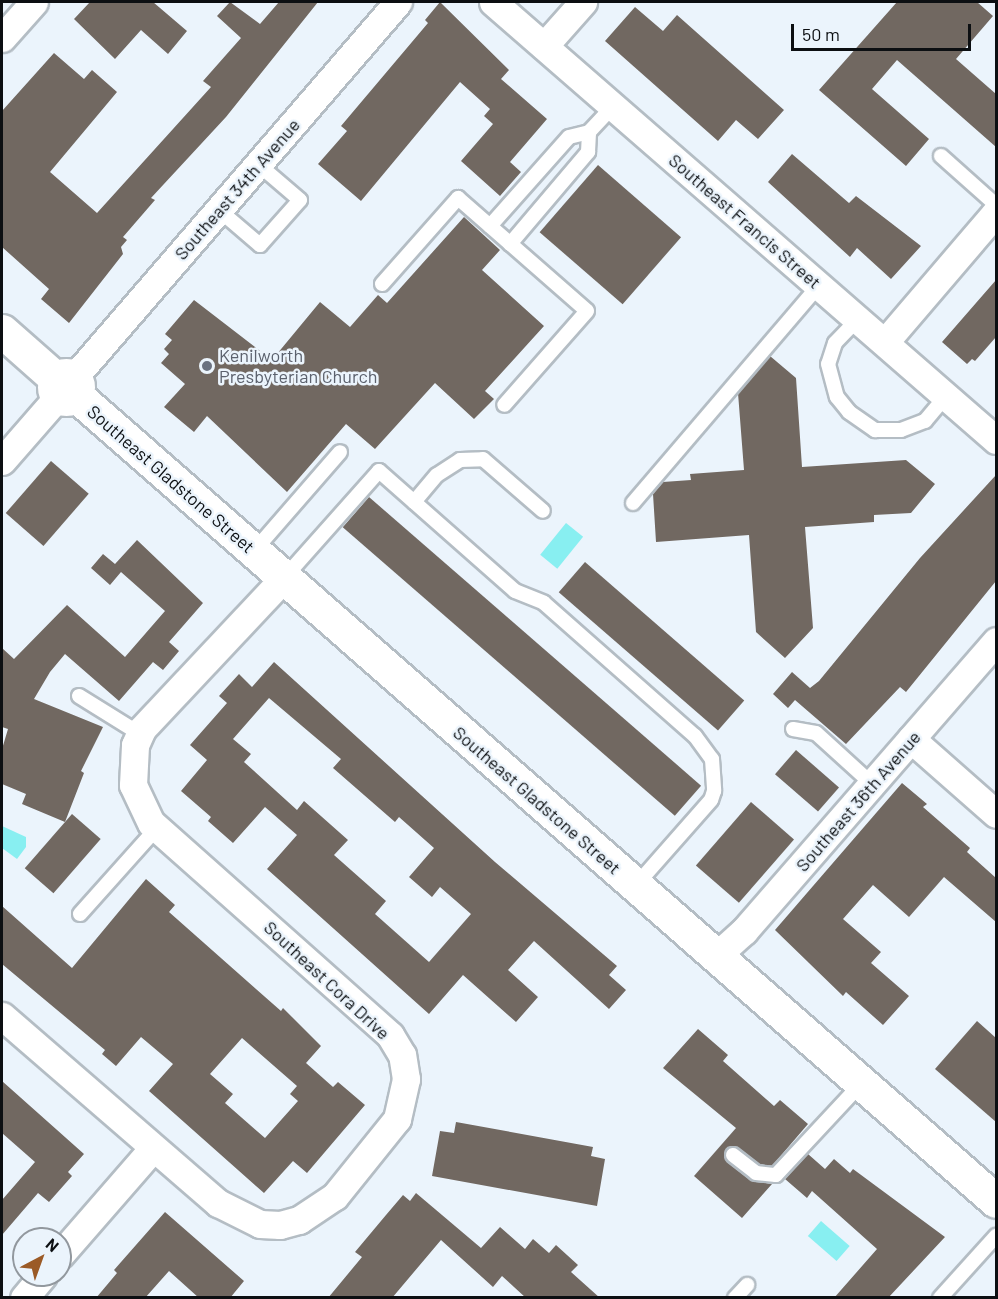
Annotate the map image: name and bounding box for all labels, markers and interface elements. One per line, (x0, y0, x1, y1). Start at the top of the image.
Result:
scale bar (794, 12, 974, 50)
text: 50 m (802, 23, 840, 45)
street label: Southeast 34th Avenue (170, 114, 304, 264)
street label: Southeast Francis Street (665, 149, 825, 293)
place label: Kenilworth Presbyterian Church (219, 345, 377, 388)
marker: Kenilworth Presbyterian Church (200, 359, 214, 373)
street label: Southeast Gladstone Street (83, 401, 259, 557)
street label: Southeast Gladstone Street (449, 722, 625, 878)
street label: Southeast 36th Avenue (791, 726, 925, 876)
street label: Southeast Cora Drive (260, 916, 394, 1044)
north arrow (12, 1227, 72, 1287)
text: N (43, 1234, 63, 1255)

